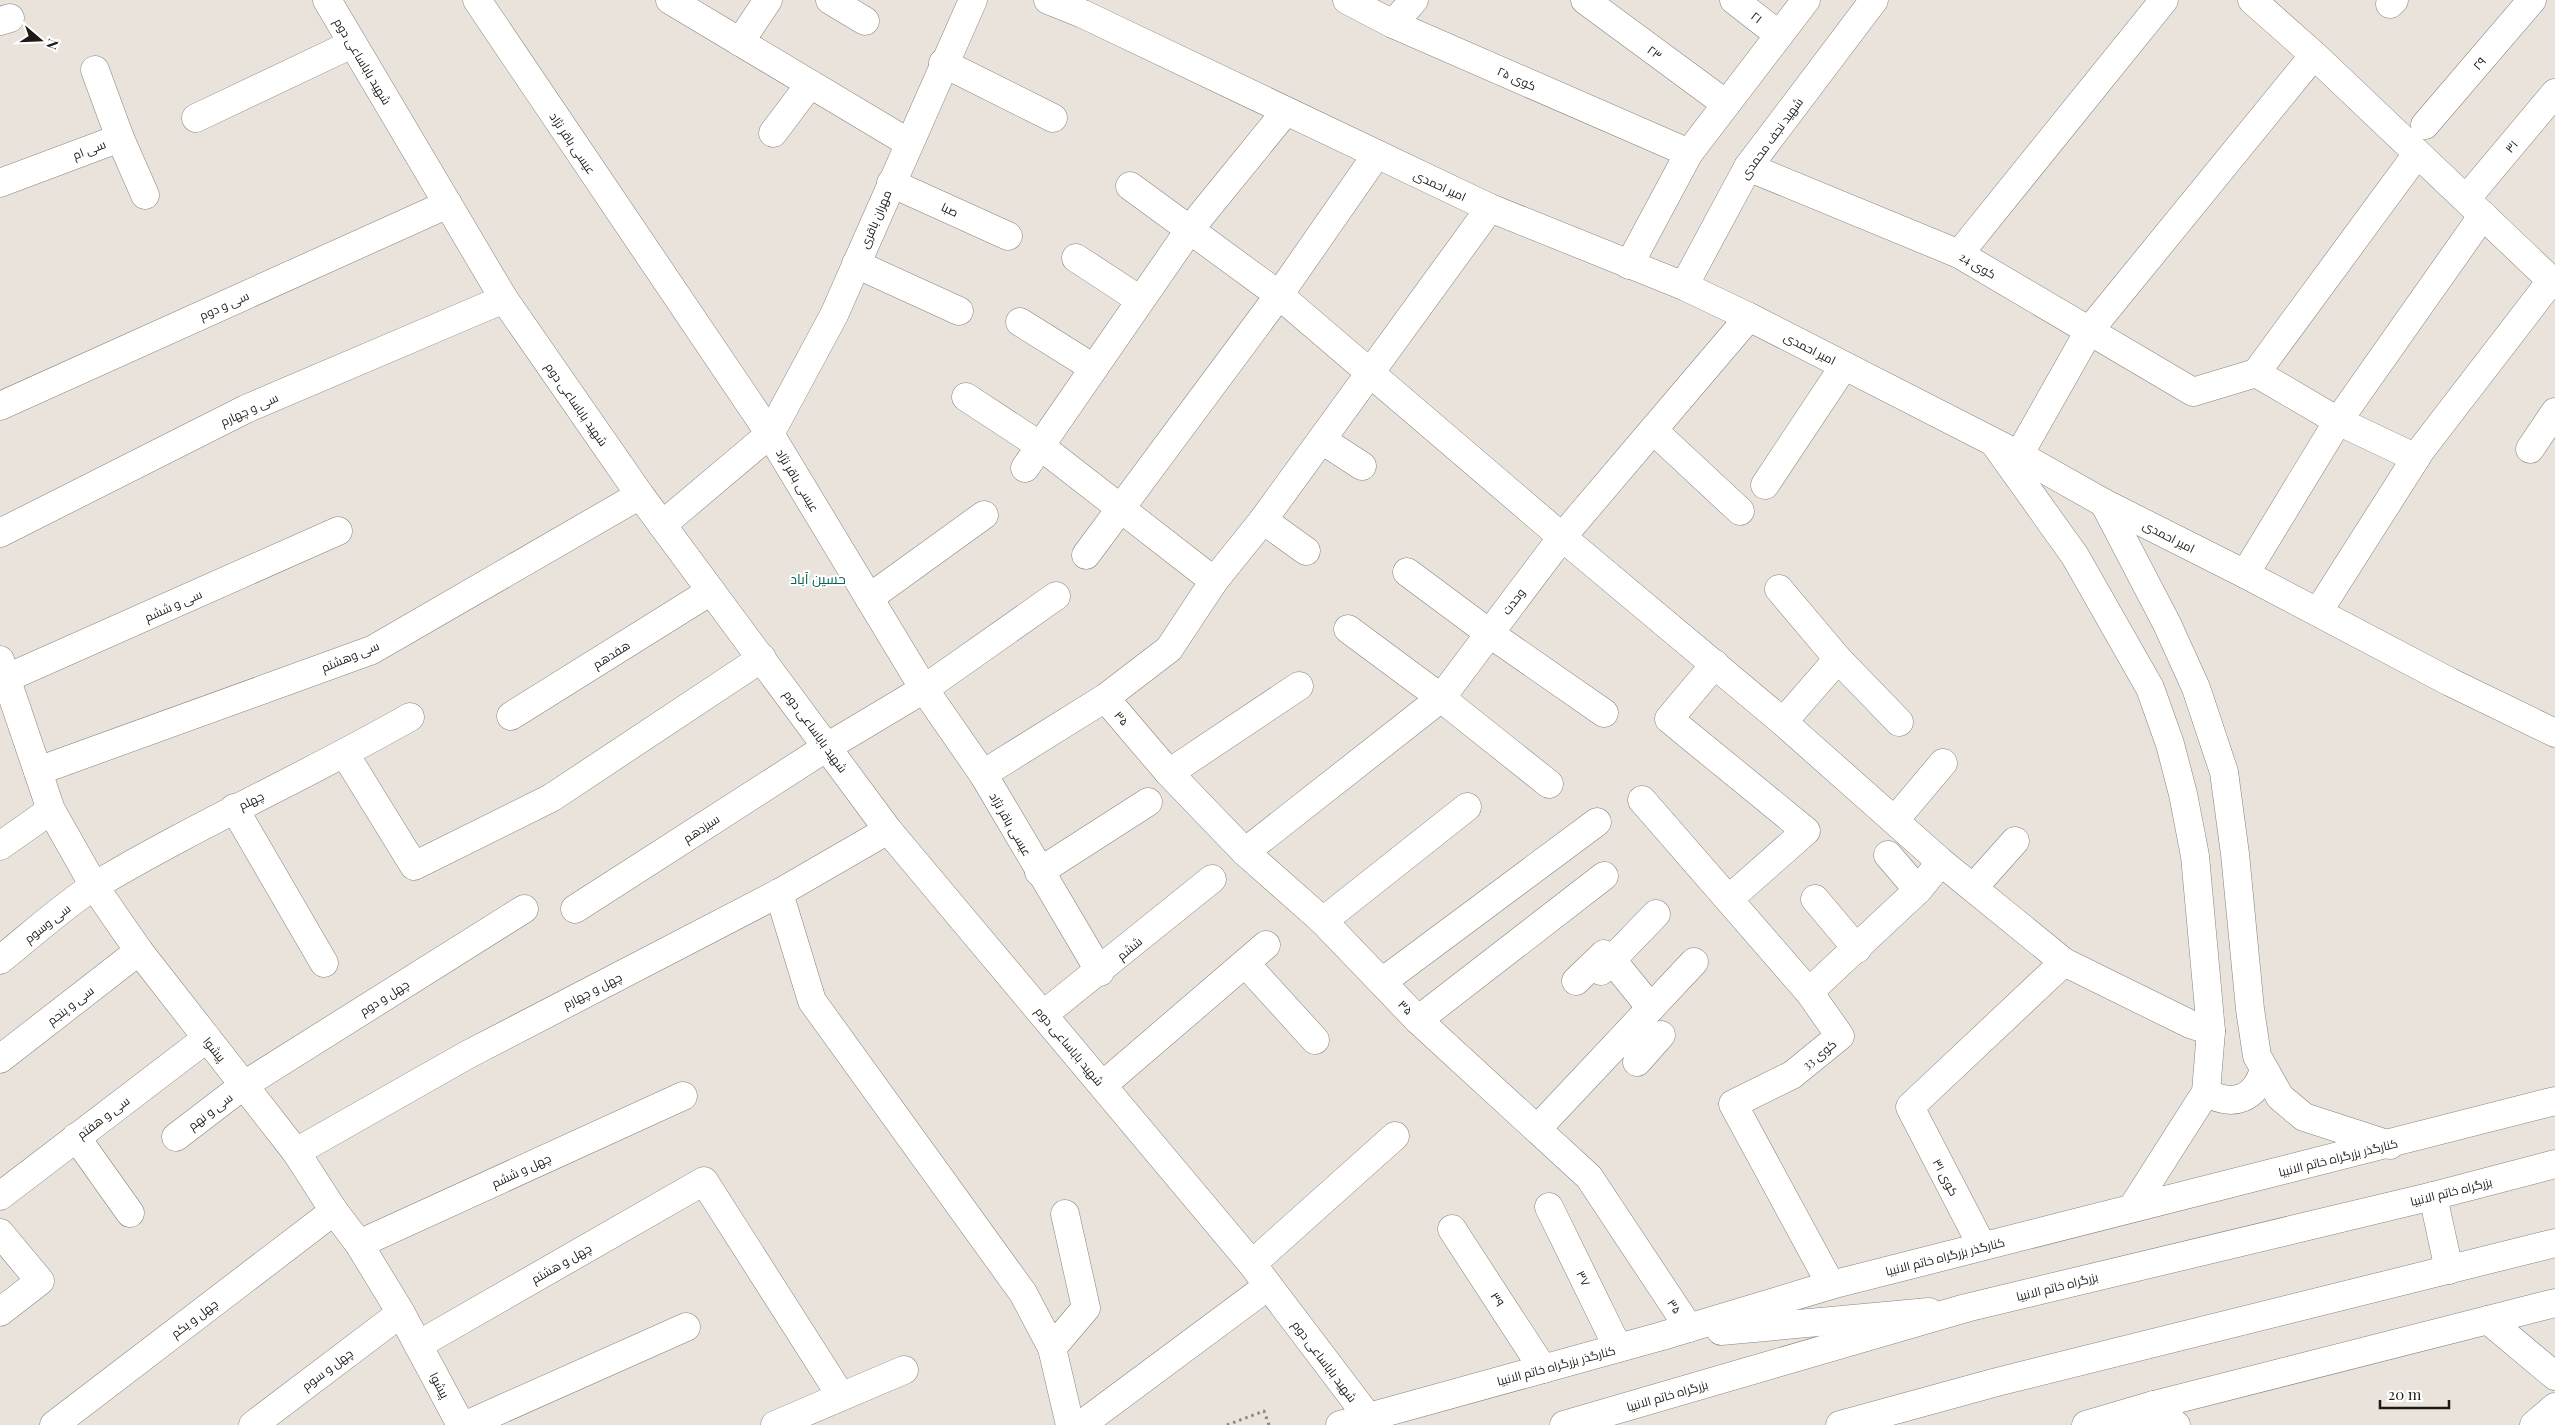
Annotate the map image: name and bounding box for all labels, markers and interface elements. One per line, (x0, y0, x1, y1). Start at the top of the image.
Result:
street label: ۲۱ (1748, 8, 1766, 26)
north arrow (15, 15, 65, 65)
street label: شهید باباساعی دوم (330, 15, 395, 108)
text: N (42, 37, 63, 52)
street label: ۲۳ (1644, 41, 1666, 63)
street label: ۲۹ (2469, 53, 2489, 73)
street label: کوی ۲۵ (1495, 62, 1539, 94)
street label: شهید نجف محمدی (1736, 94, 1806, 182)
street label: عیسی باقر نژاد (547, 109, 599, 177)
street label: سی ام (70, 135, 108, 164)
street label: ۳۱ (2501, 136, 2521, 156)
street label: امیر احمدی (1411, 166, 1469, 204)
street label: مهران باقری (856, 187, 894, 251)
street label: صبا (939, 198, 961, 220)
street label: کوی 24 (1957, 248, 1999, 282)
street label: سی و دوم (197, 287, 252, 324)
street label: امیر احمدی (1781, 328, 1839, 368)
street label: شهید باباساعی دوم (541, 359, 612, 449)
street label: سی و چهارم (218, 389, 281, 431)
street label: عیسی باقر نژاد (773, 445, 823, 515)
street label: امیر احمدی (2140, 516, 2198, 556)
district label: حسین آباد (790, 569, 846, 588)
street label: سی و ششم (142, 585, 205, 626)
street label: وحدت (1498, 585, 1528, 617)
street label: هفدهم (589, 636, 633, 673)
street label: سی وهشتم (319, 637, 382, 676)
street label: شهید باباساعی دوم (780, 687, 851, 776)
street label: ۳۵ (1111, 707, 1133, 729)
street label: چهلم (236, 787, 267, 815)
street label: عیسی باقر نژاد (986, 789, 1036, 859)
street label: سیزدهم (680, 810, 723, 847)
street label: سی وسوم (21, 900, 74, 947)
street label: ششم (1113, 933, 1146, 964)
street label: چهل و چهارم (560, 968, 625, 1014)
street label: چهل و دوم (356, 976, 413, 1020)
street label: سی و پنجم (43, 982, 98, 1030)
street label: ۳۵ (1395, 996, 1417, 1018)
street label: شهید باباساعی دوم (1032, 1003, 1108, 1089)
street label: پیشوا (199, 1033, 230, 1066)
street label: کوی 33 (1799, 1036, 1839, 1072)
street label: سی و نهم (184, 1089, 236, 1134)
street label: سی و هفتم (74, 1092, 133, 1143)
street label: کنارگذر بزرگراه خاتم الانبیا (2277, 1134, 2400, 1181)
street label: چهل و ششم (489, 1149, 554, 1193)
street label: کوی ۳۱ (1930, 1156, 1962, 1198)
street label: بزرگراه خاتم الانبیا (2408, 1173, 2494, 1210)
street label: کنارگذر بزرگراه خاتم الانبیا (1884, 1233, 2007, 1280)
street label: چهل و هشتم (528, 1239, 595, 1288)
street label: ۳۷ (1573, 1267, 1595, 1289)
street label: بزرگراه خاتم الانبیا (2014, 1268, 2100, 1305)
street label: ۳۹ (1487, 1289, 1509, 1309)
street label: چهل و یکم (167, 1295, 222, 1342)
street label: ۳۵ (1664, 1295, 1686, 1317)
street label: شهید باباساعی دوم (1288, 1317, 1361, 1406)
street label: کنارگذر بزرگراه خاتم الانبیا (1495, 1341, 1617, 1390)
street label: چهل و سوم (298, 1345, 357, 1395)
street label: پیشوا (425, 1369, 454, 1402)
street label: بزرگراه خاتم الانبیا (1624, 1376, 1710, 1415)
scale bar (2380, 1378, 2449, 1410)
text: 20 m (2388, 1384, 2422, 1404)

